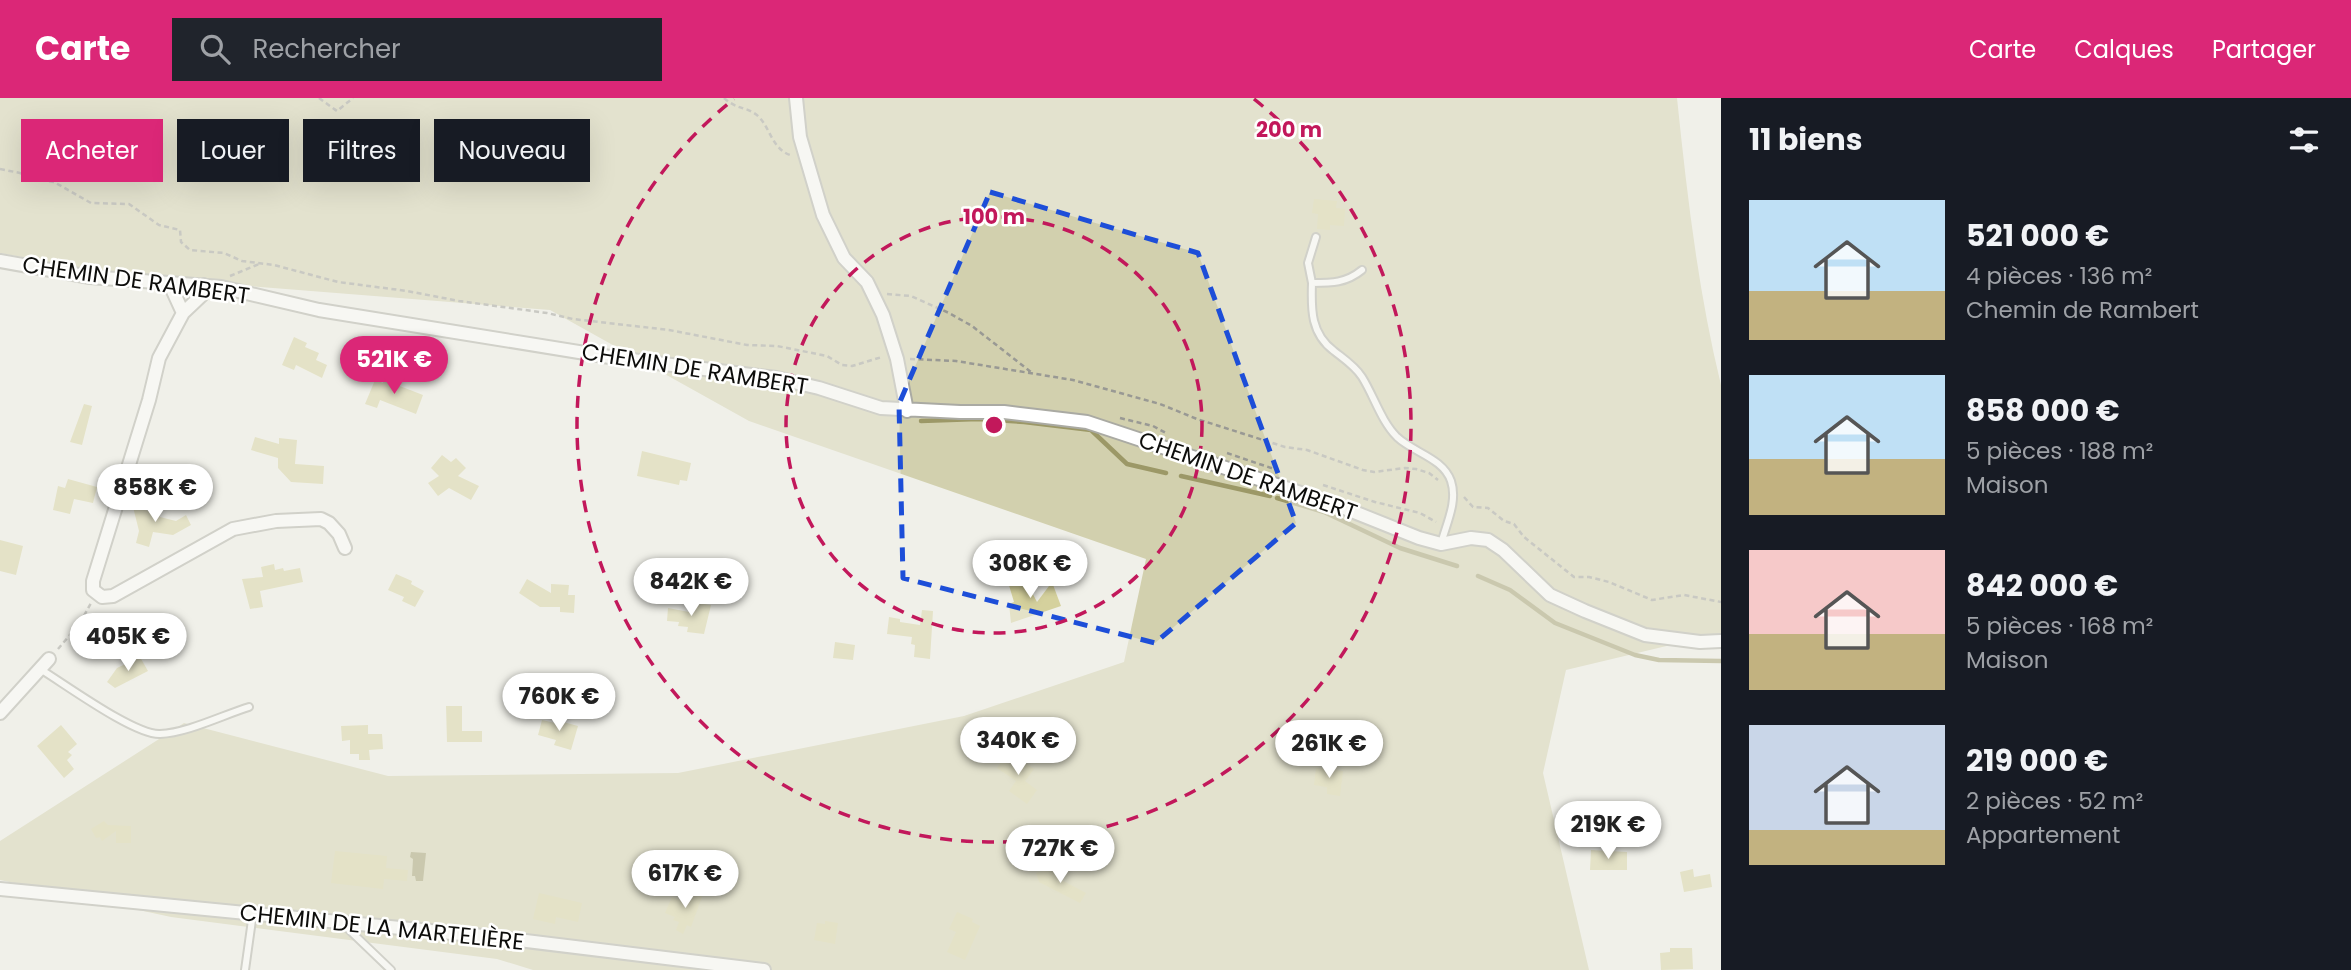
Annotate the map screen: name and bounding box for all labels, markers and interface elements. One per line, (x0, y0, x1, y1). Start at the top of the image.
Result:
search box (172, 18, 662, 81)
text: Carte (35, 25, 130, 72)
icon: search (196, 30, 234, 68)
text: Rechercher (252, 31, 401, 67)
text: Carte (1969, 33, 2036, 66)
text: Calques (2074, 33, 2174, 66)
text: Partager (2212, 33, 2316, 66)
text: 200 m (1256, 115, 1322, 144)
text: 11 biens (1749, 118, 1863, 161)
chip: Acheter (21, 119, 163, 182)
chip: Louer (177, 119, 289, 182)
chip: Filtres (303, 119, 420, 182)
chip: Nouveau (434, 119, 590, 182)
icon: filters (2285, 121, 2323, 159)
text: 100 m (963, 202, 1025, 231)
text: 521 000 € (1966, 214, 2109, 257)
icon: home (1805, 228, 1889, 312)
street label: CHEMIN DE RAMBERT (20, 248, 252, 312)
text: 4 pièces · 136 m² (1966, 260, 2152, 292)
text: Chemin de Rambert (1966, 294, 2199, 326)
street label: CHEMIN DE RAMBERT (579, 335, 811, 403)
pin: 521K € (337, 336, 451, 396)
text: 521K € (356, 343, 432, 375)
text: 858 000 € (1966, 389, 2120, 432)
icon: home (1805, 403, 1889, 487)
centre of rings (982, 413, 1006, 437)
street label: CHEMIN DE RAMBERT (1134, 424, 1362, 528)
text: 5 pièces · 188 m² (1966, 435, 2153, 467)
pin: 858K € (98, 464, 212, 524)
text: Maison (1966, 469, 2048, 501)
text: 858K € (113, 471, 197, 503)
pin: 308K € (973, 540, 1087, 600)
text: 308K € (988, 547, 1072, 579)
pin: 842K € (634, 559, 748, 618)
text: 842 000 € (1966, 564, 2118, 607)
text: 842K € (650, 565, 732, 597)
icon: home (1805, 578, 1889, 662)
text: 5 pièces · 168 m² (1966, 610, 2153, 642)
pin: 405K € (71, 614, 185, 673)
text: 405K € (86, 620, 170, 652)
text: Maison (1966, 644, 2048, 676)
pin: 760K € (502, 674, 616, 733)
text: 760K € (518, 680, 600, 712)
pin: 340K € (961, 718, 1075, 777)
pin: 261K € (1272, 720, 1386, 780)
text: 340K € (976, 724, 1060, 756)
text: 261K € (1291, 727, 1367, 759)
text: 219 000 € (1966, 739, 2108, 782)
icon: home (1805, 753, 1889, 837)
text: 2 pièces · 52 m² (1966, 785, 2143, 817)
pin: 219K € (1551, 802, 1665, 861)
text: 219K € (1570, 808, 1646, 840)
text: Appartement (1966, 819, 2120, 851)
pin: 727K € (1003, 826, 1117, 885)
text: 727K € (1022, 832, 1098, 864)
pin: 617K € (628, 850, 742, 910)
text: 617K € (648, 857, 722, 889)
street label: CHEMIN DE LA MARTELIÈRE (238, 896, 526, 958)

